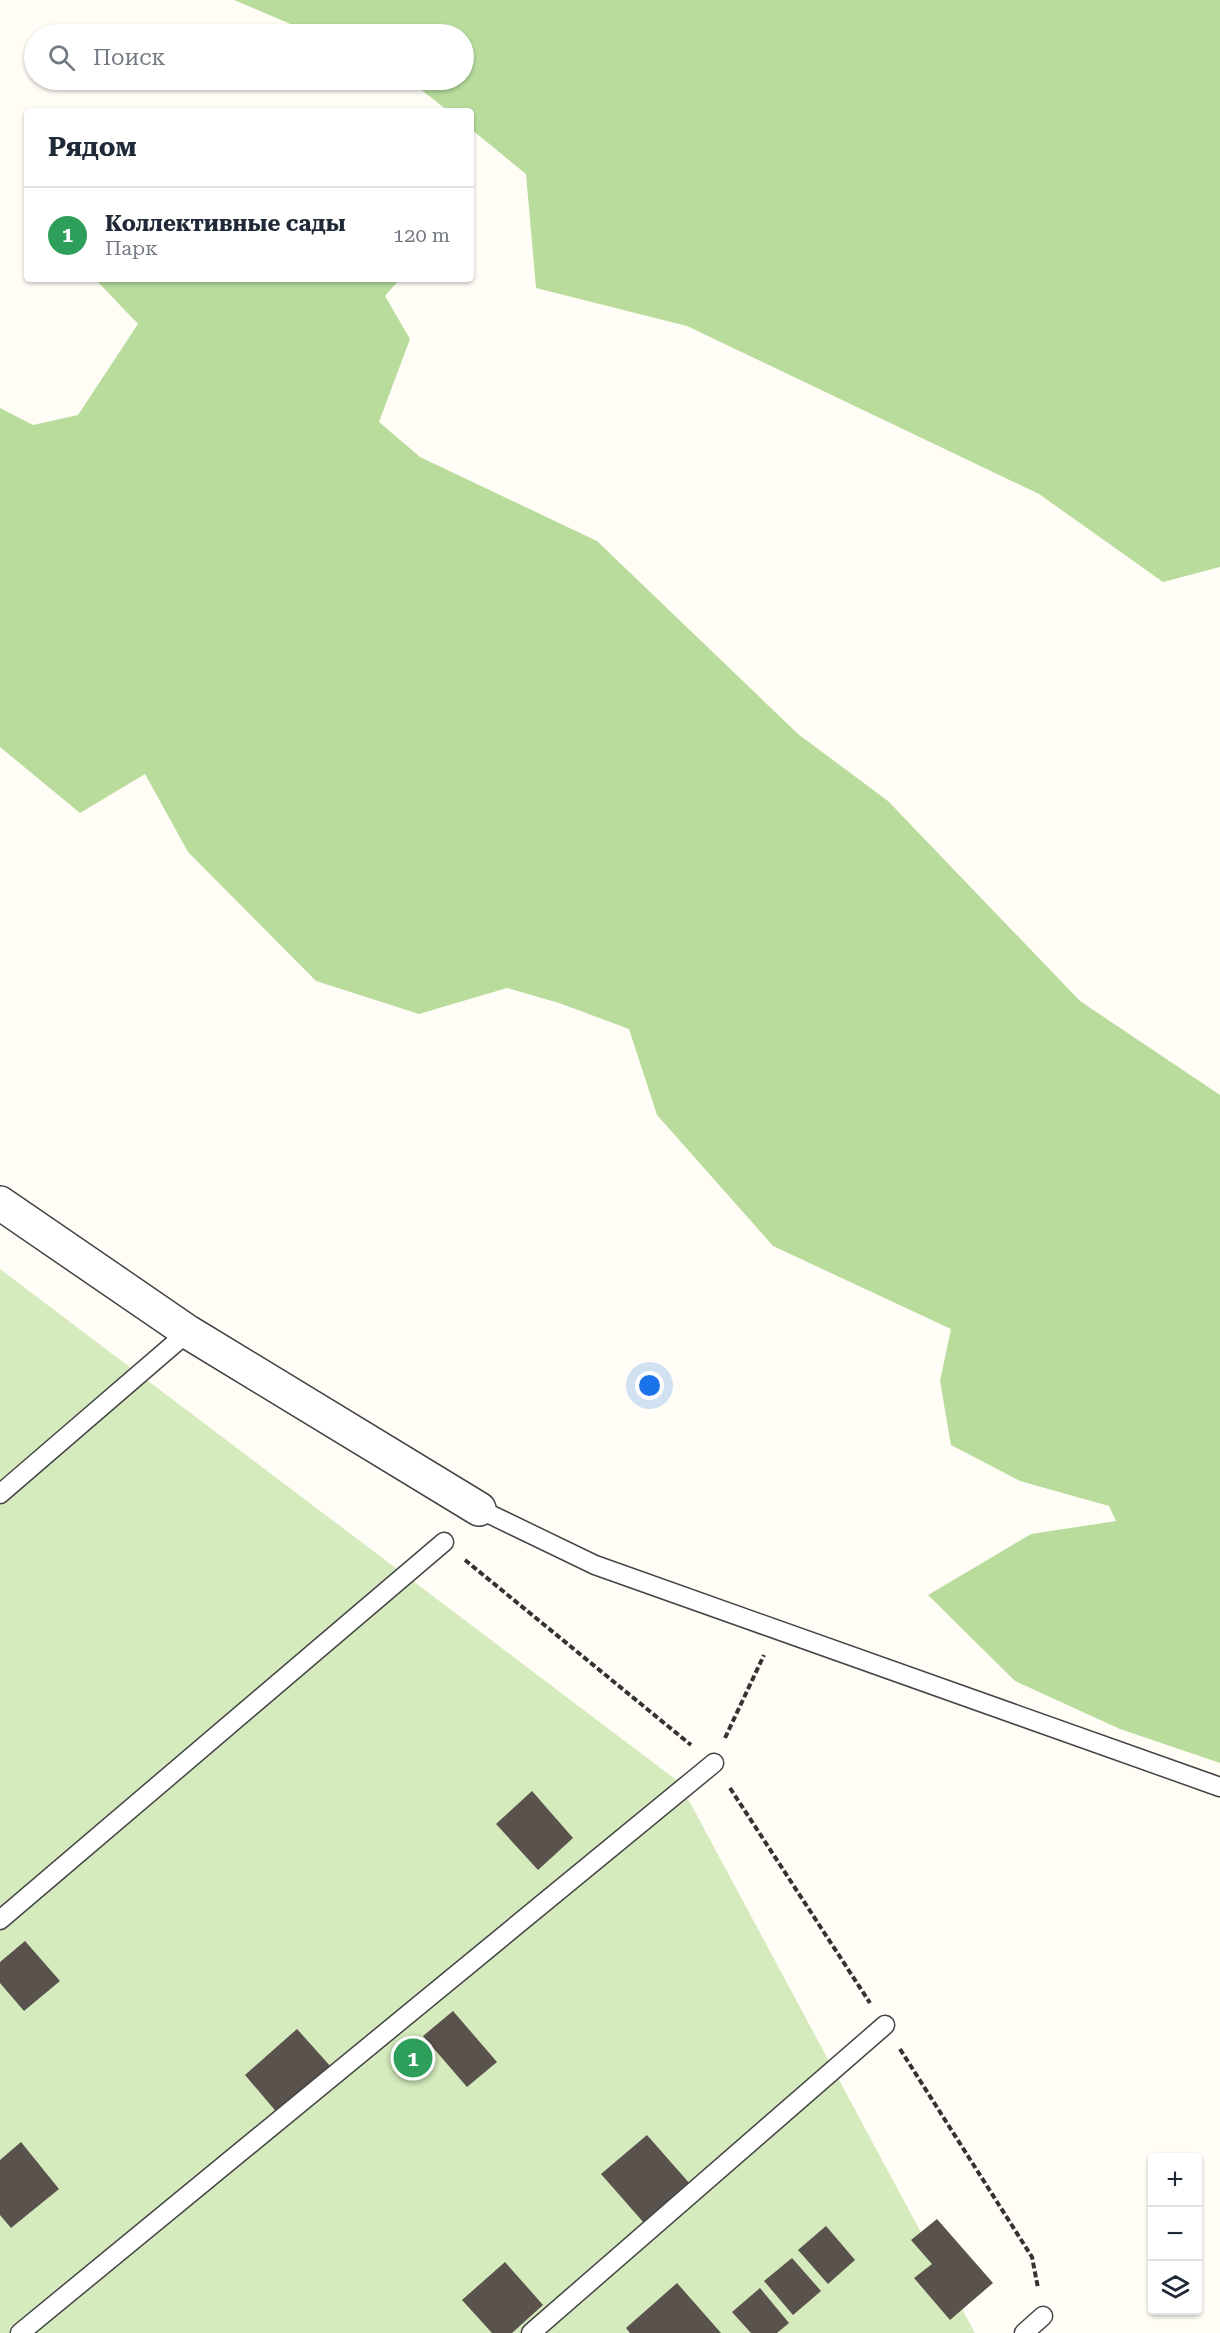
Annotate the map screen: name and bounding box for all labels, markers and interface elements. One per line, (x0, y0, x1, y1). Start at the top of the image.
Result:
search box (24, 24, 474, 90)
icon: search (45, 41, 78, 74)
text: Поиск (93, 45, 165, 70)
text: Рядом (48, 132, 137, 162)
text: Коллективные сады (105, 211, 346, 236)
text: 1 (62, 223, 73, 247)
text: 120 m (393, 223, 450, 247)
text: Парк (105, 236, 158, 260)
your location (635, 1371, 664, 1400)
pin: 1 (394, 2036, 432, 2080)
map controls (1148, 2153, 1202, 2315)
button: + (1148, 2153, 1202, 2207)
button: − (1148, 2207, 1202, 2261)
button: layers (1148, 2261, 1202, 2315)

